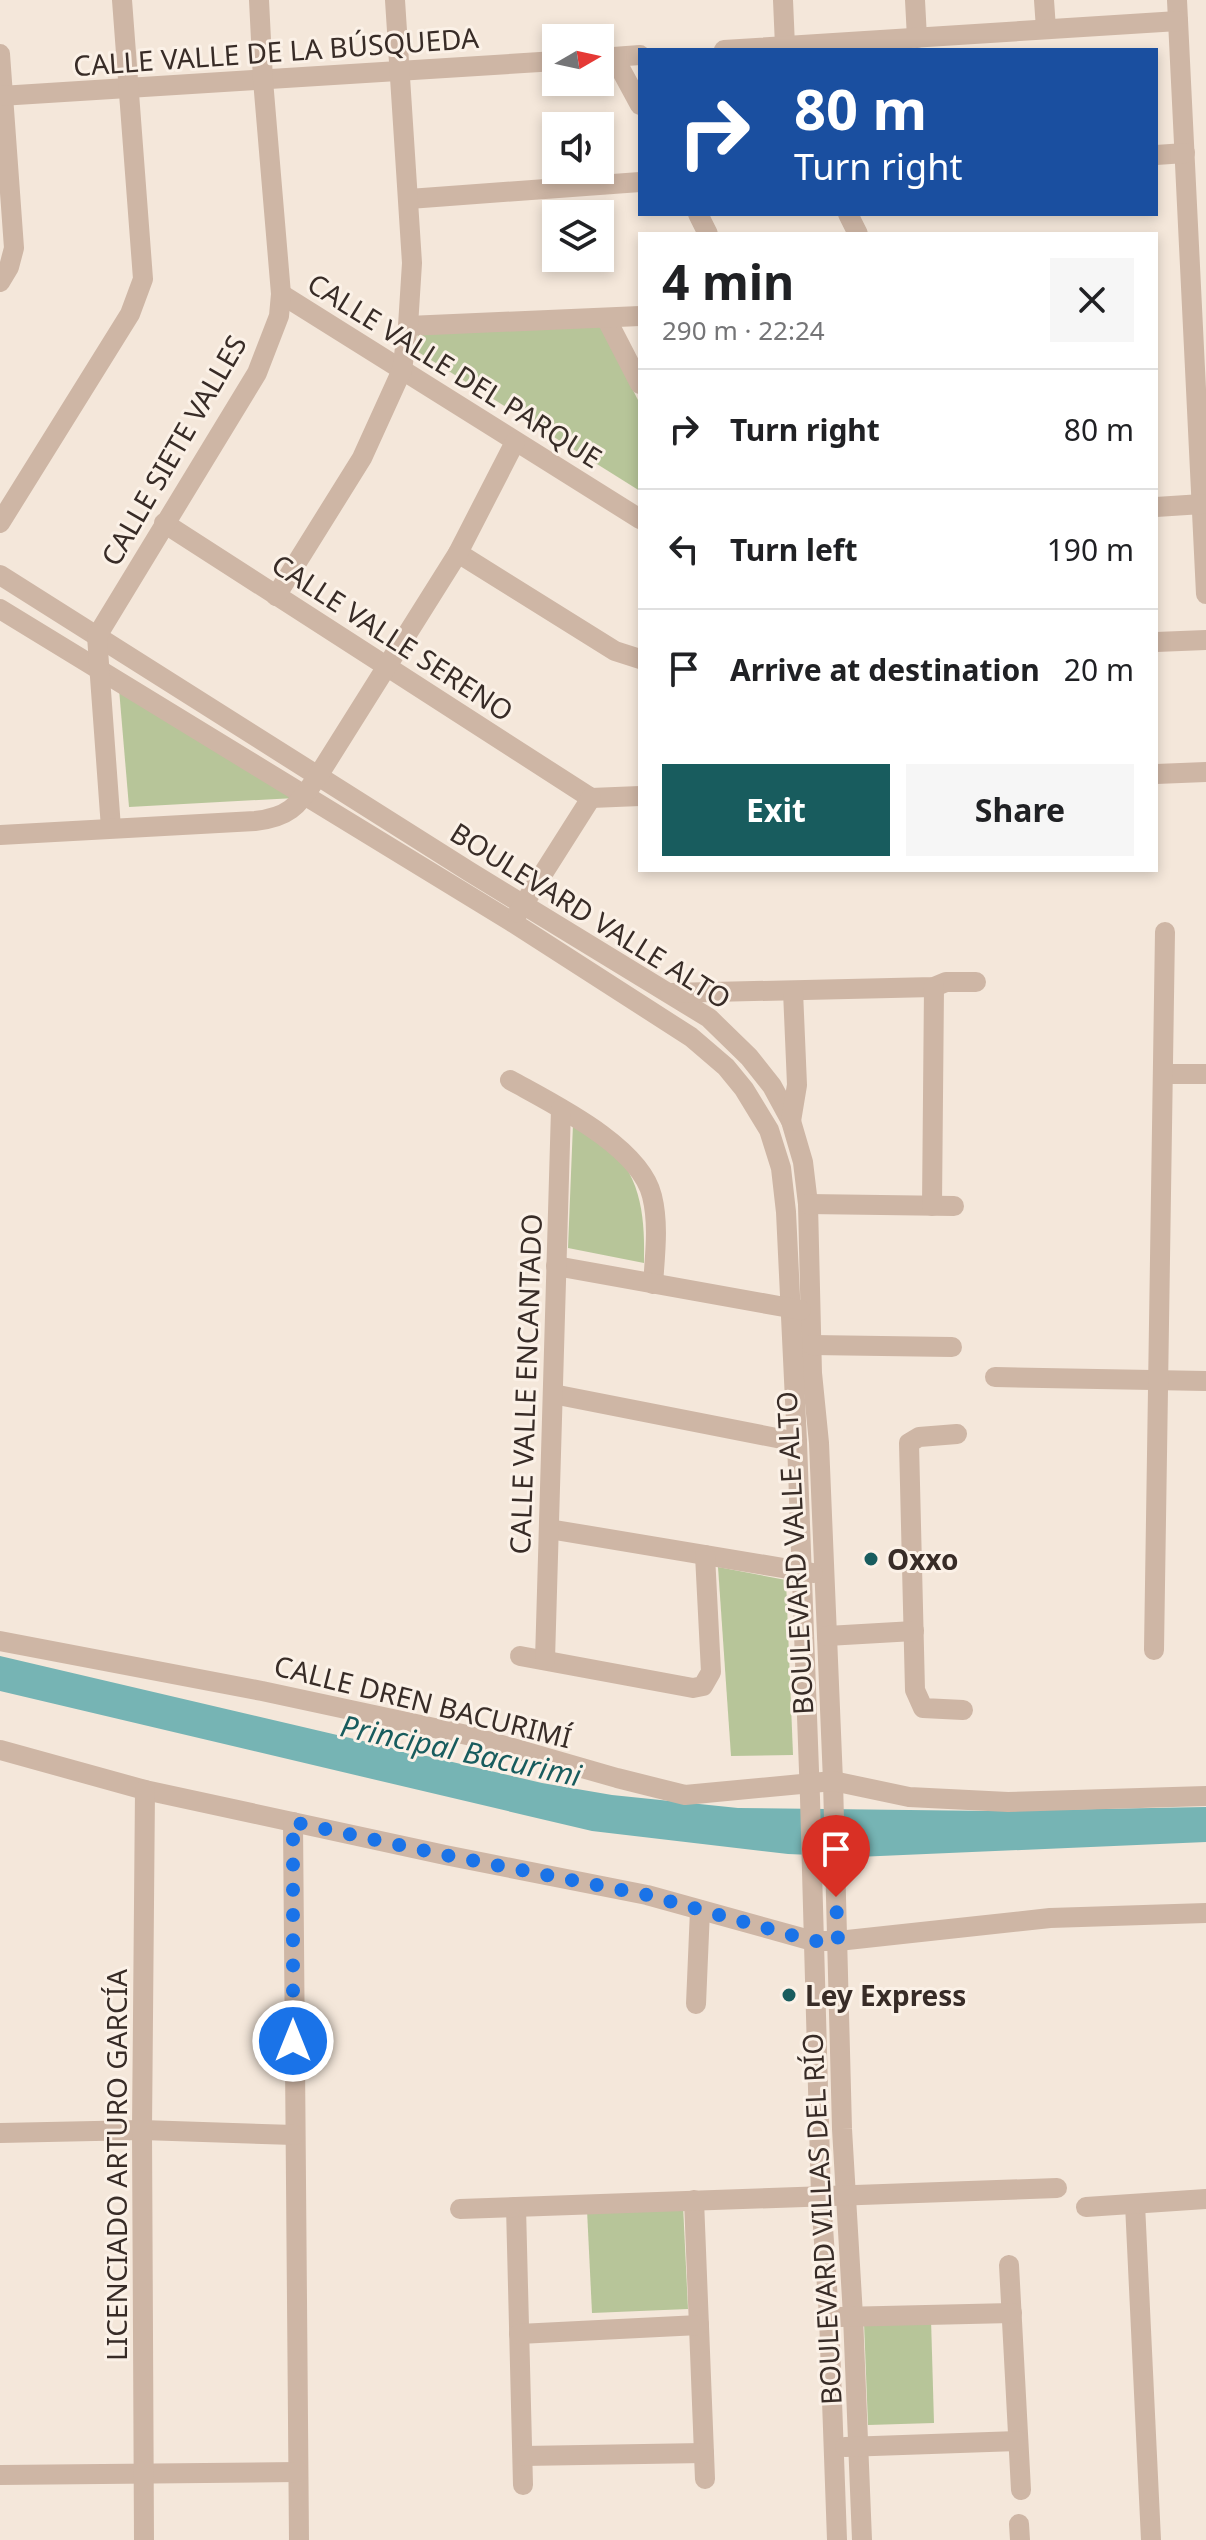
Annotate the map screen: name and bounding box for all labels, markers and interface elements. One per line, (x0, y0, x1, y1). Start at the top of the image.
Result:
street label: CALLE VALLE DE LA BÚSQUEDA (72, 18, 480, 84)
north arrow (542, 24, 614, 96)
map controls (542, 24, 614, 272)
text: 80 m (794, 70, 927, 146)
icon: right (662, 80, 766, 184)
button: sound (542, 112, 614, 184)
text: Turn right (794, 142, 962, 191)
button: layers (542, 200, 614, 272)
text: 4 min (662, 249, 794, 314)
button: close (1050, 258, 1134, 342)
street label: CALLE VALLE DEL PARQUE (301, 264, 609, 476)
text: 290 m · 22:24 (662, 312, 825, 348)
street label: CALLE SIETE VALLES (91, 328, 255, 572)
icon: right (662, 407, 706, 451)
text: Turn right (730, 409, 880, 450)
text: 80 m (1064, 409, 1134, 450)
icon: left (662, 527, 706, 571)
text: Turn left (730, 529, 858, 570)
text: 190 m (1047, 529, 1134, 570)
street label: CALLE VALLE SERENO (265, 545, 521, 729)
icon: arrive (662, 647, 706, 691)
text: Arrive at destination (730, 649, 1040, 690)
text: 20 m (1064, 649, 1134, 690)
button: Exit (662, 764, 890, 856)
button: Share (906, 764, 1134, 856)
street label: BOULEVARD VALLE ALTO (443, 813, 739, 1017)
street label: CALLE VALLE ENCANTADO (500, 1213, 550, 1555)
street label: BOULEVARD VALLE ALTO (767, 1390, 821, 1716)
place label: Oxxo (887, 1540, 958, 1578)
marker: Oxxo (862, 1550, 880, 1568)
street label: CALLE DREN BACURIMÍ (270, 1646, 576, 1756)
water label: Principal Bacurimi (337, 1704, 586, 1796)
pin (802, 1815, 870, 1897)
icon: arrive (814, 1827, 858, 1871)
street label: LICENCIADO ARTURO GARCÍA (97, 1969, 135, 2361)
place label: Ley Express (805, 1976, 966, 2014)
marker: Ley Express (780, 1986, 798, 2004)
position arrow (251, 1999, 335, 2083)
street label: BOULEVARD VILLAS DEL RÍO (792, 2032, 850, 2406)

